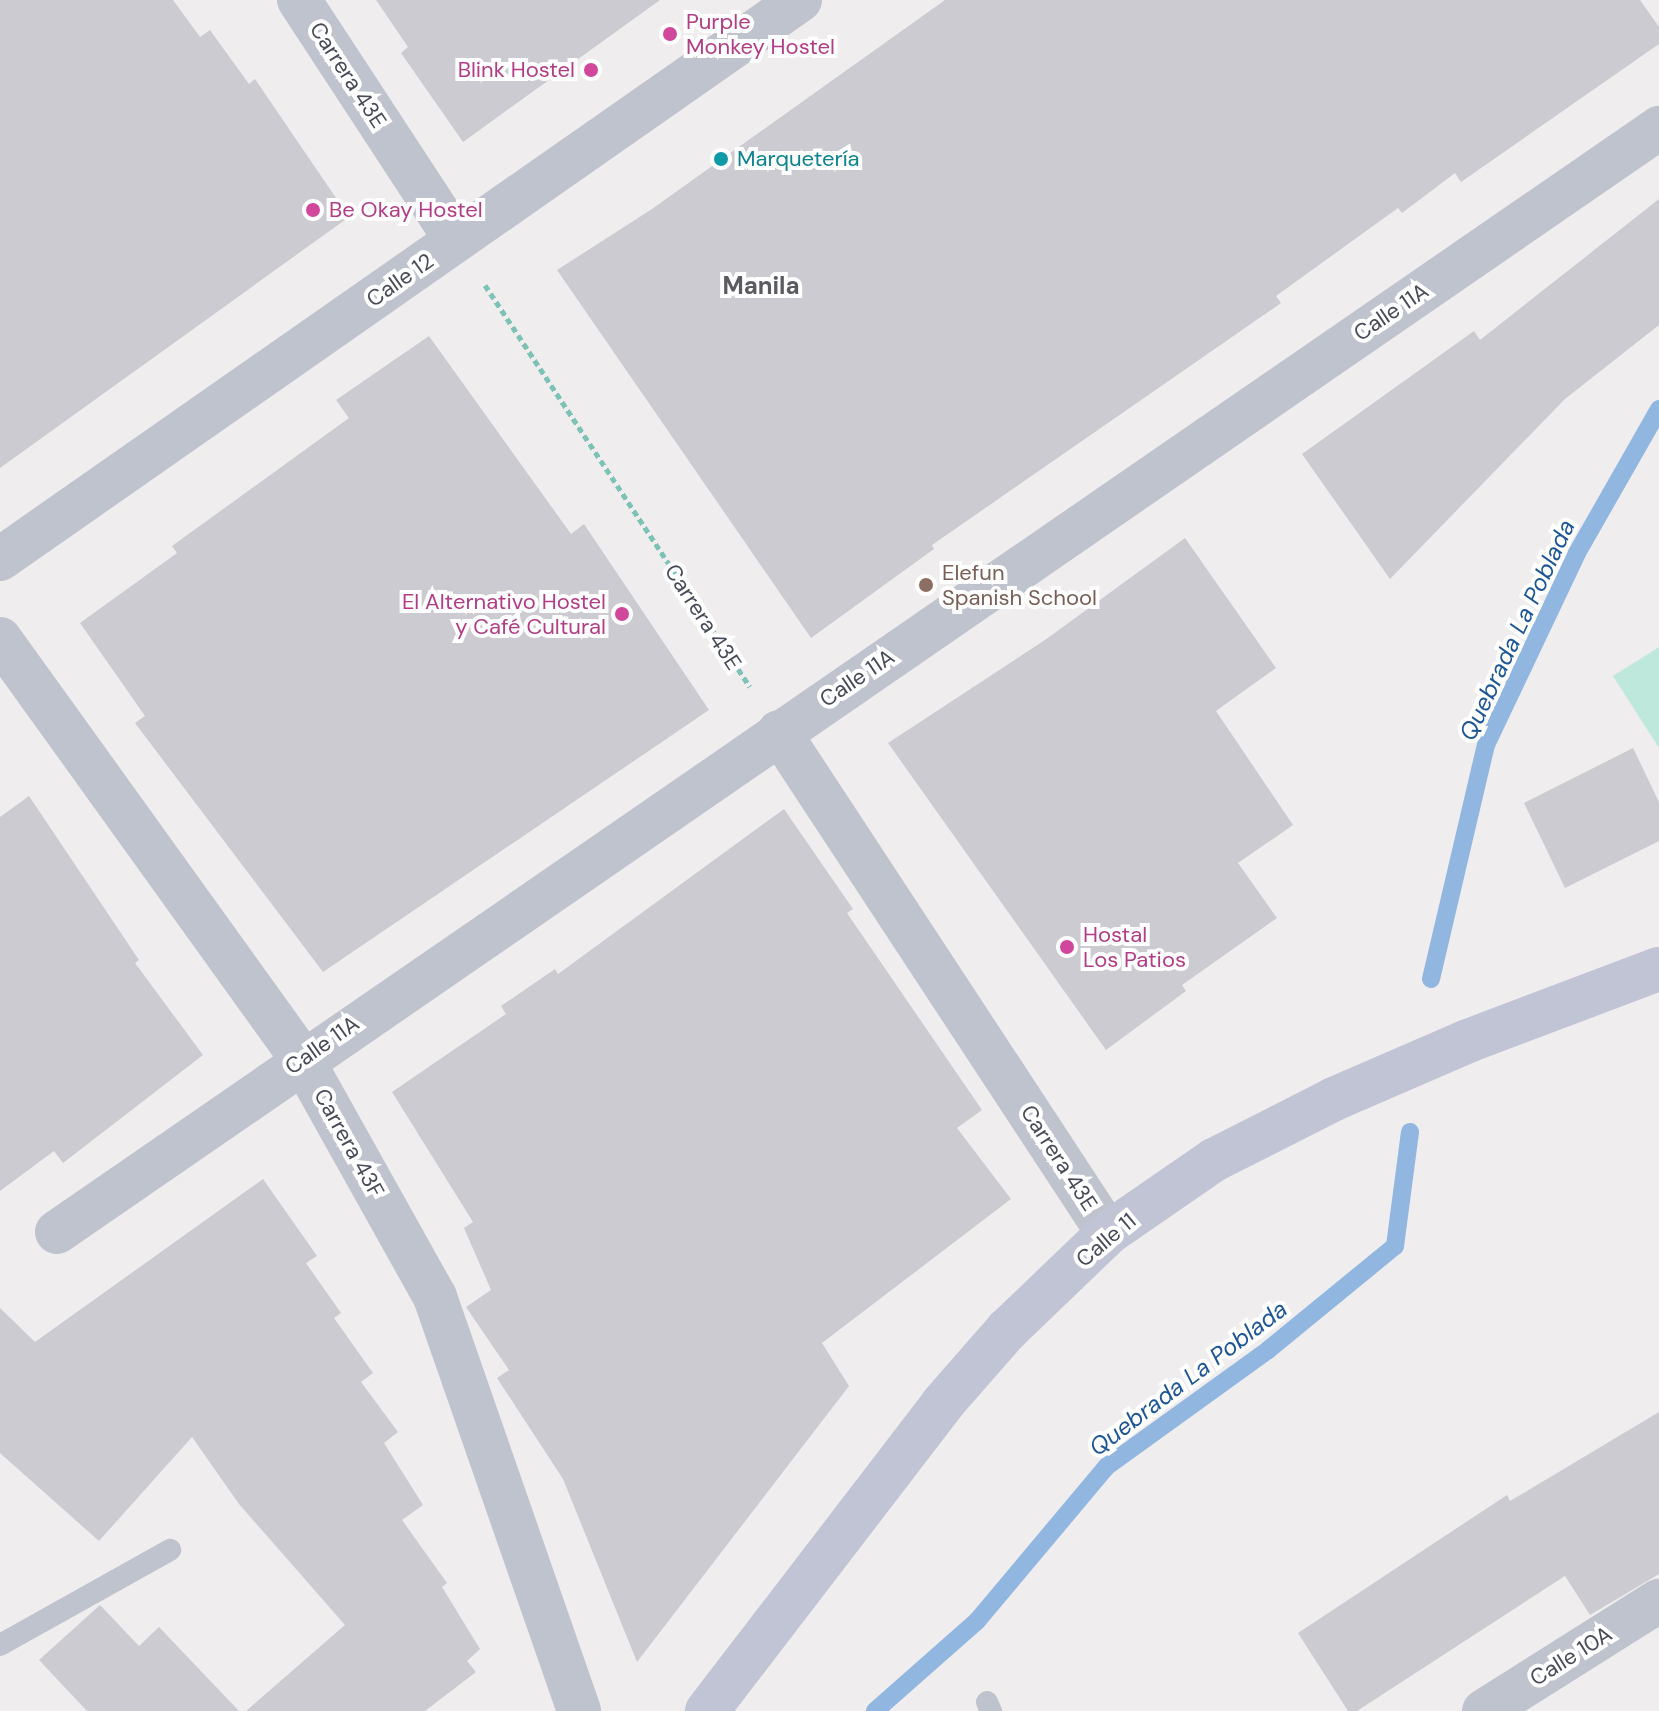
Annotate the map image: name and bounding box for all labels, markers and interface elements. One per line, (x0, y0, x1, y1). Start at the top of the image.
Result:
place label: Purple Monkey Hostel (686, 8, 835, 60)
street label: Carrera 43E (304, 17, 392, 133)
marker: Purple Monkey Hostel (661, 25, 679, 43)
place label: Blink Hostel (458, 57, 575, 83)
marker: Blink Hostel (582, 61, 600, 79)
place label: Marquetería (737, 146, 860, 172)
marker: Marquetería (712, 150, 730, 168)
place label: Be Okay Hostel (329, 197, 483, 223)
marker: Be Okay Hostel (304, 201, 322, 219)
street label: Calle 12 (362, 248, 438, 312)
district label: Manila (722, 272, 800, 300)
street label: Calle 11A (1349, 278, 1433, 346)
water label: Quebrada La Poblada (1453, 515, 1581, 745)
street label: Carrera 43E (659, 559, 747, 675)
place label: Elefun Spanish School (942, 559, 1097, 610)
marker: Elefun Spanish School (917, 576, 935, 594)
place label: El Alternativo Hostel y Café Cultural (402, 588, 606, 640)
marker: El Alternativo Hostel y Café Cultural (613, 605, 631, 623)
street label: Calle 11A (815, 644, 899, 712)
place label: Hostal Los Patios (1083, 921, 1186, 972)
marker: Hostal Los Patios (1058, 938, 1076, 956)
street label: Calle 11A (280, 1010, 364, 1080)
street label: Carrera 43F (308, 1084, 390, 1202)
street label: Carrera 43E (1015, 1100, 1103, 1216)
street label: Calle 11 (1071, 1208, 1141, 1272)
water label: Quebrada La Poblada (1083, 1294, 1293, 1462)
street label: Calle 10A (1525, 1621, 1617, 1691)

